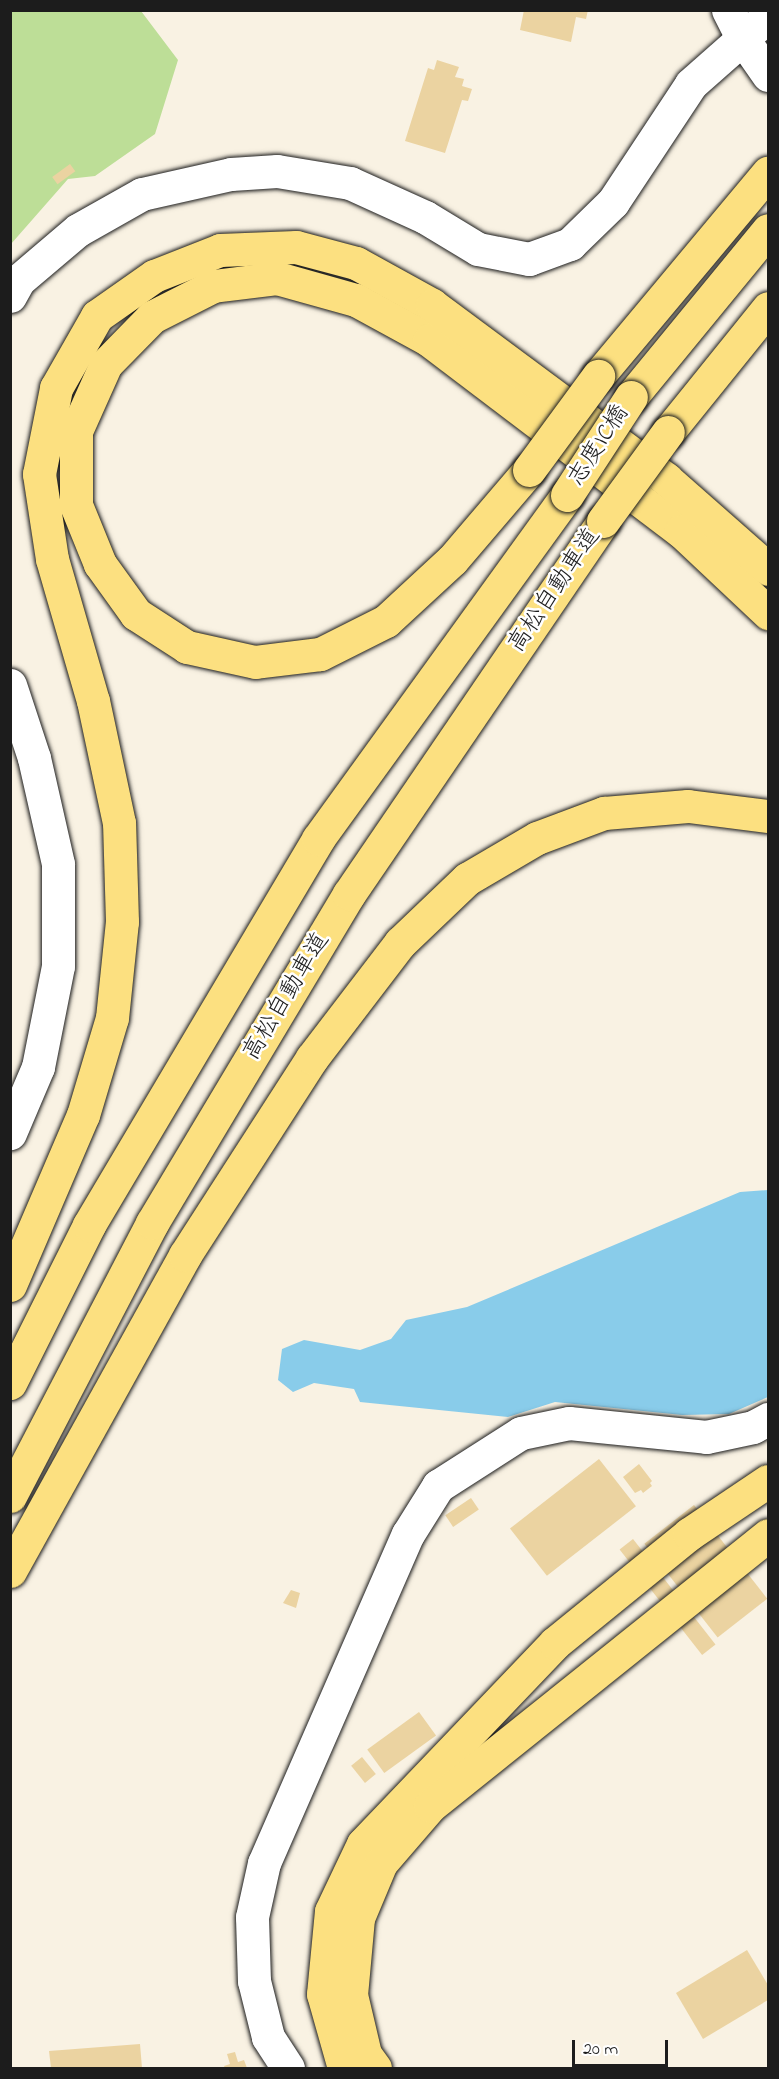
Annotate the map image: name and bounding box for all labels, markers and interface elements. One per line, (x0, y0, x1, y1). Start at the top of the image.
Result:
street label: 志度IC橋 (562, 400, 636, 492)
street label: 高松自動車道 (503, 523, 607, 659)
street label: 高松自動車道 (238, 928, 336, 1066)
scale bar (575, 2028, 671, 2066)
text: 20 m (583, 2037, 618, 2063)

